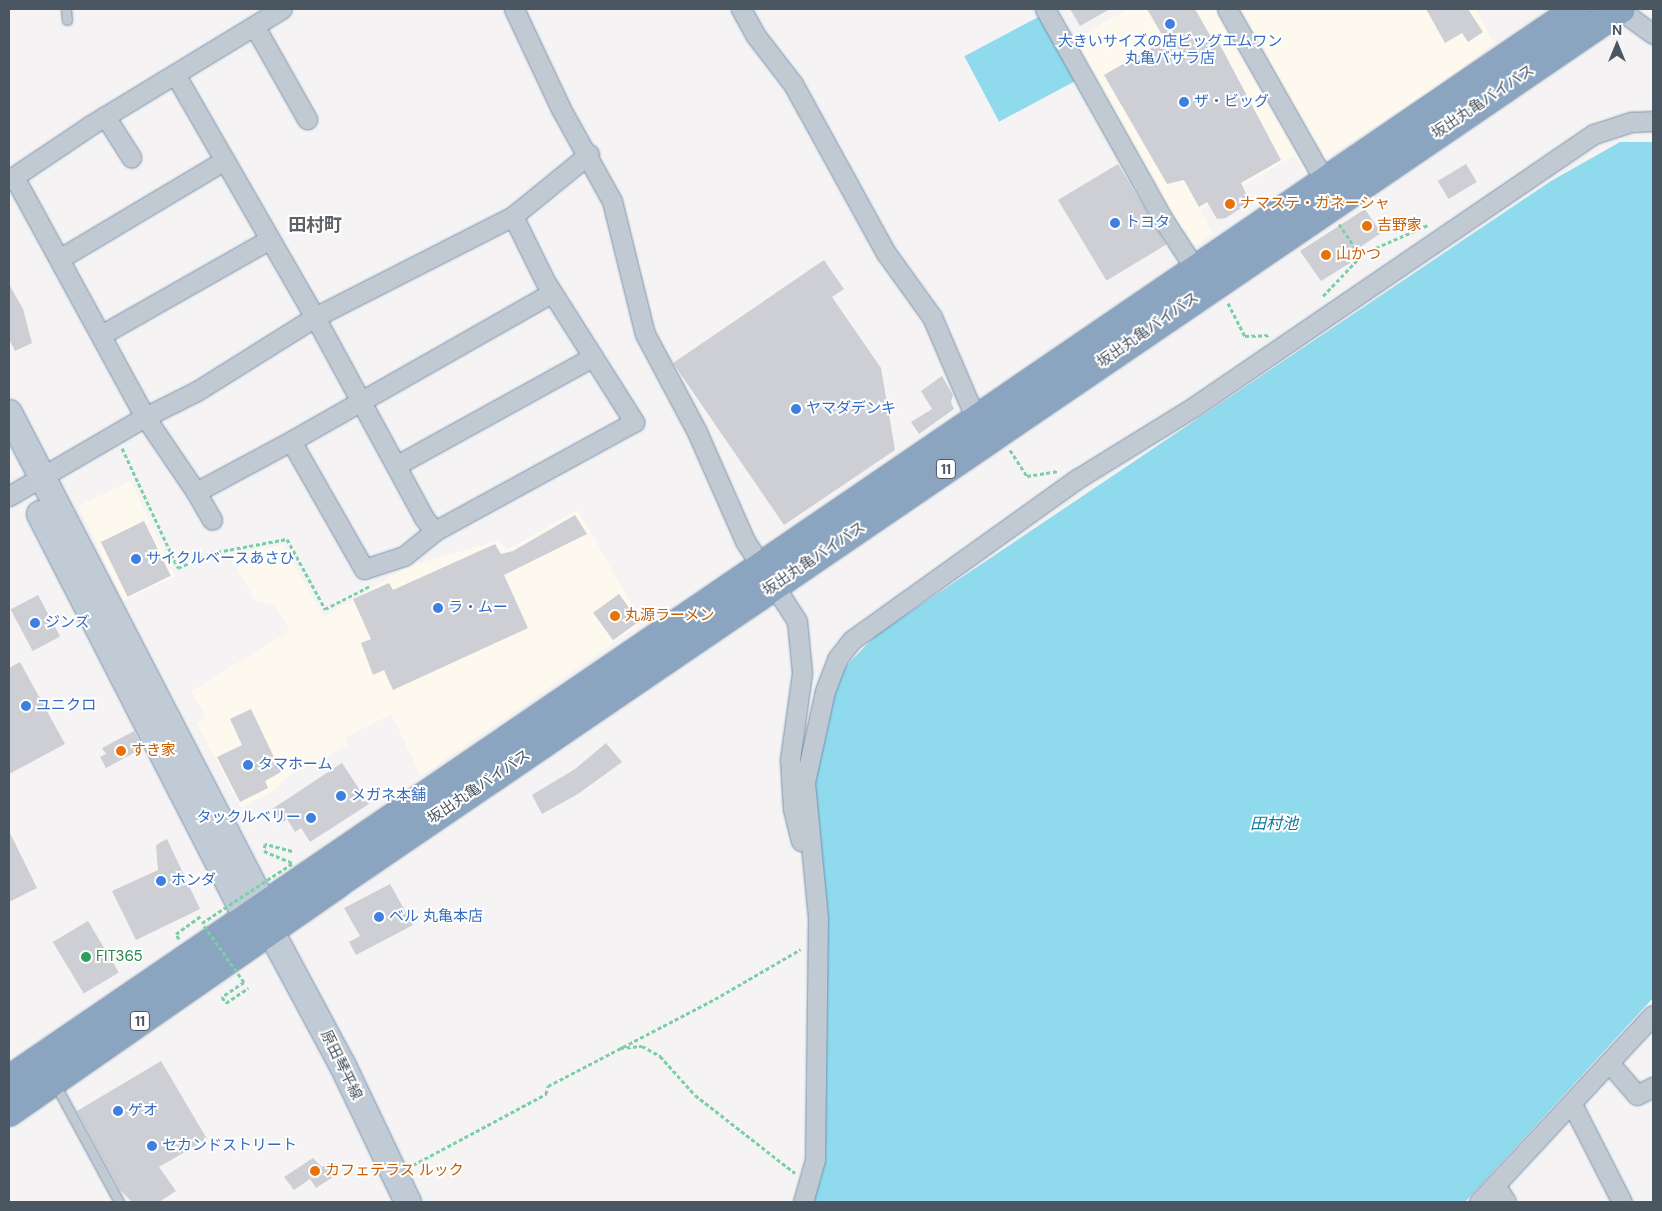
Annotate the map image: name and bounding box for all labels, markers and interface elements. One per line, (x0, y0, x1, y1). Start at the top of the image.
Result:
marker: 大きいサイズの店ビッグエムワン 丸亀バサラ店 (1164, 18, 1176, 30)
north arrow (1592, 20, 1642, 70)
text: N (1612, 21, 1622, 39)
place label: 大きいサイズの店ビッグエムワン 丸亀バサラ店 (1058, 32, 1282, 67)
street label: 坂出丸亀バイパス (1428, 61, 1538, 143)
place label: ザ・ビッグ (1194, 93, 1269, 111)
marker: ザ・ビッグ (1178, 96, 1190, 108)
place label: ナマステ・ガネーシャ (1240, 195, 1390, 213)
marker: ナマステ・ガネーシャ (1224, 198, 1236, 210)
district label: 田村町 (288, 214, 342, 236)
place label: トヨタ (1125, 214, 1170, 232)
marker: トヨタ (1109, 217, 1121, 229)
place label: 吉野家 (1377, 217, 1422, 235)
marker: 吉野家 (1361, 220, 1373, 232)
place label: 山かつ (1336, 246, 1381, 264)
marker: 山かつ (1320, 249, 1332, 261)
street label: 坂出丸亀バイパス (1094, 288, 1202, 372)
place label: ヤマダデンキ (806, 400, 896, 418)
marker: ヤマダデンキ (790, 403, 802, 415)
road number: 11 (935, 458, 957, 480)
street label: 坂出丸亀バイパス (759, 518, 869, 600)
place label: サイクルベースあさひ (146, 550, 296, 568)
marker: サイクルベースあさひ (130, 553, 142, 565)
place label: ラ・ムー (448, 599, 508, 617)
marker: ラ・ムー (432, 602, 444, 614)
place label: 丸源ラーメン (625, 607, 715, 625)
marker: 丸源ラーメン (609, 610, 621, 622)
place label: ジンズ (45, 614, 90, 632)
marker: ジンズ (29, 617, 41, 629)
place label: ユニクロ (36, 697, 96, 715)
marker: ユニクロ (20, 700, 32, 712)
place label: すき家 (131, 742, 176, 760)
marker: すき家 (115, 745, 127, 757)
street label: 坂出丸亀バイパス (424, 746, 534, 828)
place label: タマホーム (258, 756, 333, 774)
marker: タマホーム (242, 759, 254, 771)
place label: メガネ本舗 (351, 787, 426, 805)
marker: メガネ本舗 (335, 790, 347, 802)
place label: タックルベリー (196, 809, 301, 827)
marker: タックルベリー (305, 812, 317, 824)
water label: 田村池 (1250, 814, 1298, 834)
place label: ホンダ (171, 872, 216, 890)
marker: ホンダ (155, 875, 167, 887)
place label: ベル 丸亀本店 (389, 908, 483, 926)
marker: ベル 丸亀本店 (373, 911, 385, 923)
place label: FIT365 (96, 948, 143, 966)
marker: FIT365 (80, 951, 92, 963)
road number: 11 (129, 1009, 151, 1032)
street label: 原田琴平線 (316, 1027, 366, 1103)
place label: ゲオ (128, 1102, 158, 1120)
marker: ゲオ (112, 1105, 124, 1117)
place label: セカンドストリート (162, 1137, 297, 1155)
marker: セカンドストリート (146, 1140, 158, 1152)
place label: カフェテラス ルック (325, 1162, 464, 1180)
marker: カフェテラス ルック (309, 1165, 321, 1177)

